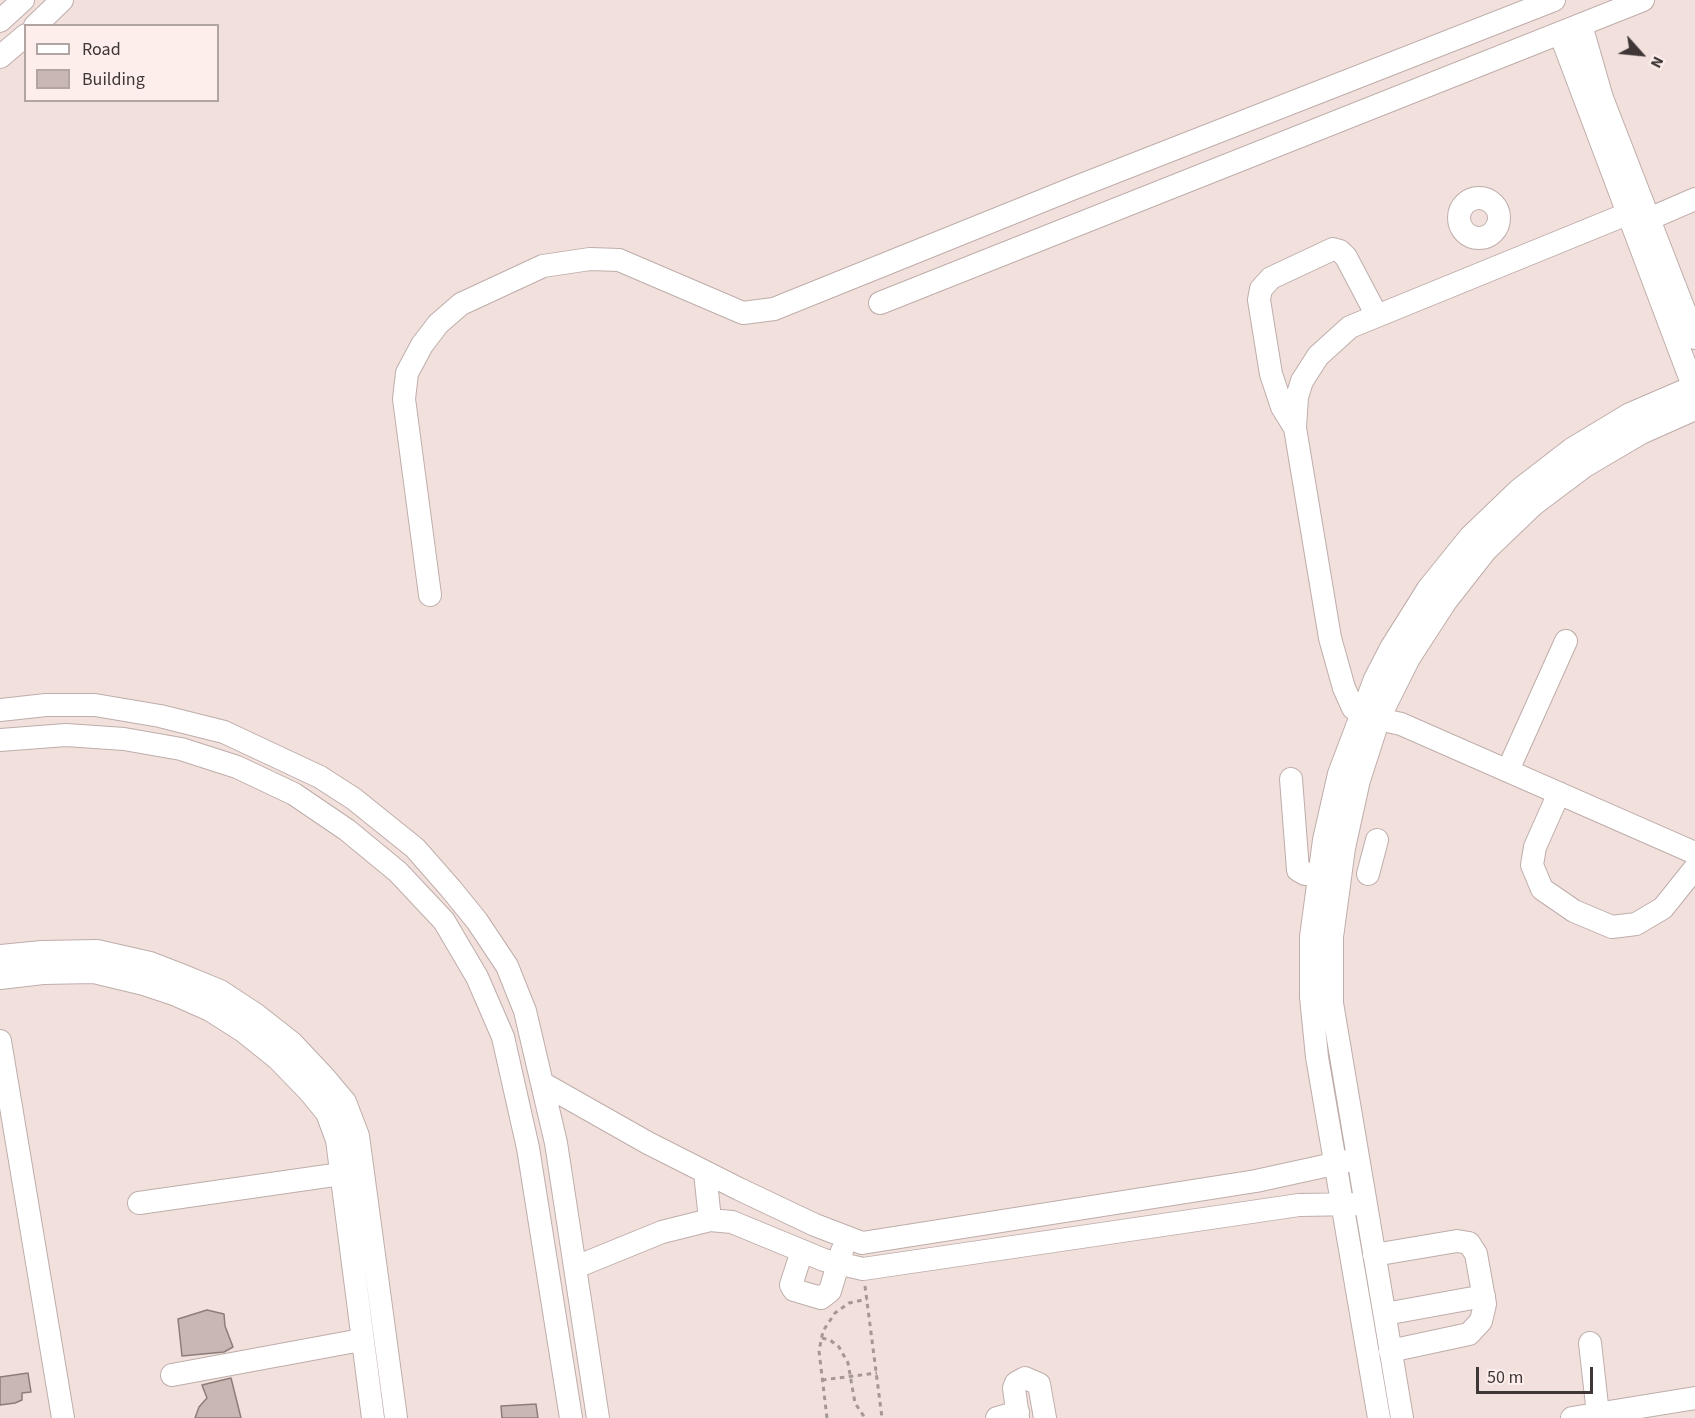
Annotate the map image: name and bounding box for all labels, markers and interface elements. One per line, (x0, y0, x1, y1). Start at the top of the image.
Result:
legend (24, 24, 219, 102)
north arrow (1611, 24, 1671, 84)
text: Road (82, 37, 121, 62)
text: N (1645, 52, 1669, 72)
text: Building (82, 67, 145, 92)
scale bar (1479, 1355, 1596, 1393)
text: 50 m (1487, 1365, 1523, 1390)

